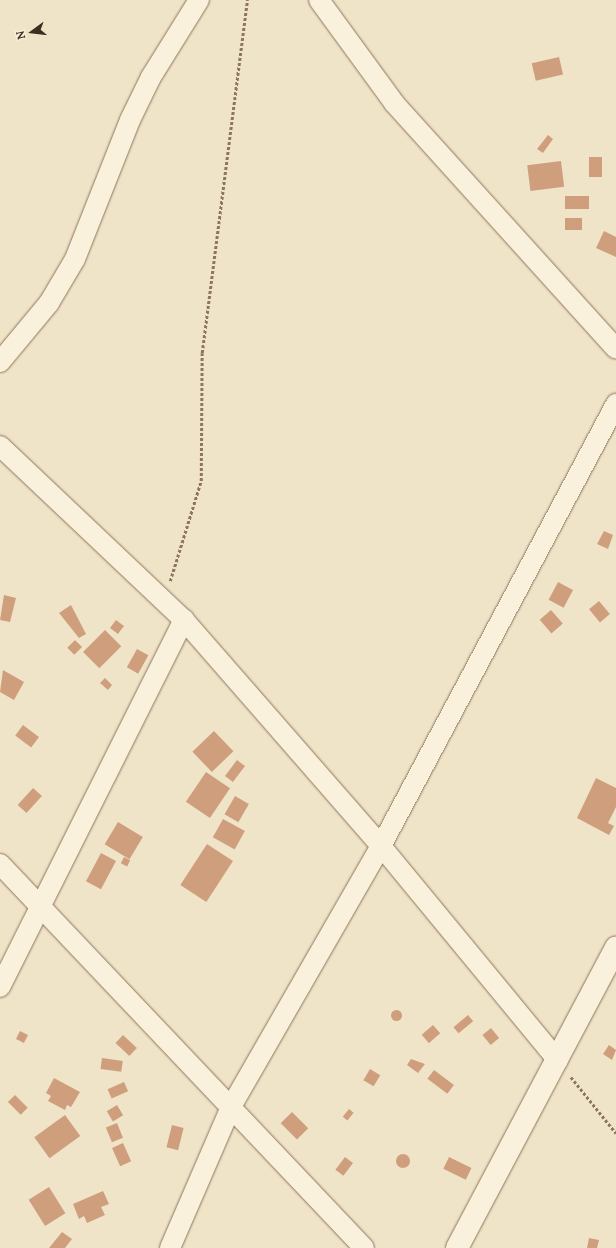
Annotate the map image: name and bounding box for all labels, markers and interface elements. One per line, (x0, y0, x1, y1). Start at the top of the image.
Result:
north arrow (12, 12, 52, 52)
text: N (13, 29, 28, 41)

